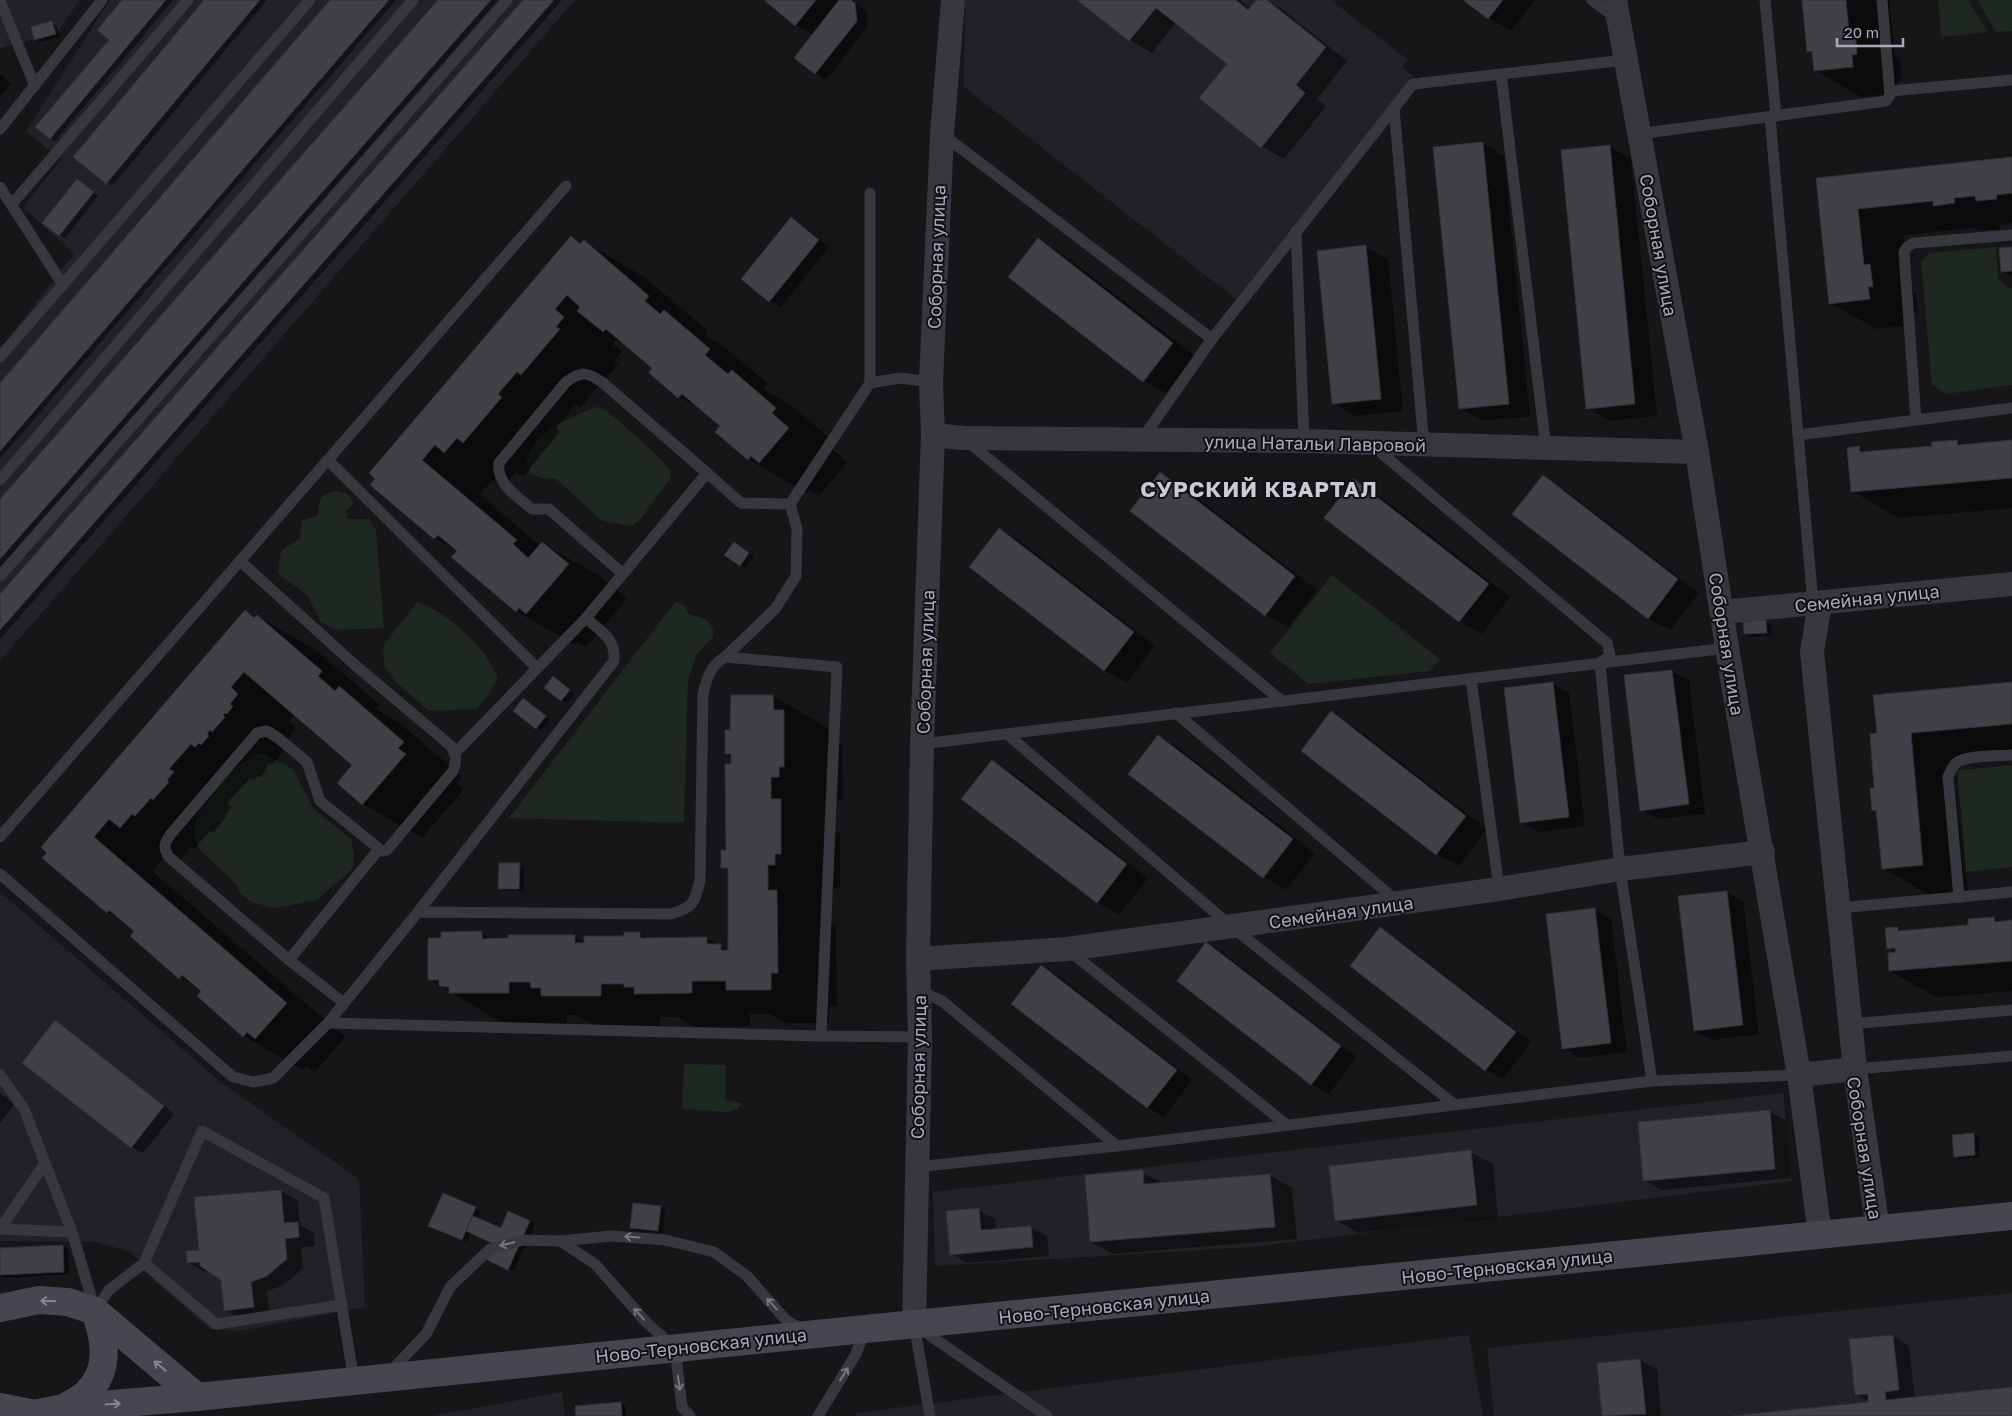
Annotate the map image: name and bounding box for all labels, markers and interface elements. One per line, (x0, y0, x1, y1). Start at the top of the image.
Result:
scale bar (1837, 15, 1903, 47)
text: 20 m (1844, 23, 1879, 41)
street label: Соборная улица (1636, 172, 1682, 318)
street label: Соборная улица (922, 185, 950, 329)
street label: улица Натальи Лавровой (1204, 430, 1426, 456)
district label: СУРСКИЙ КВАРТАЛ (1140, 475, 1378, 502)
street label: Соборная улица (1705, 571, 1749, 717)
street label: Семейная улица (1793, 579, 1941, 617)
street label: Соборная улица (911, 590, 939, 734)
street label: Семейная улица (1267, 891, 1415, 933)
street label: Соборная улица (906, 995, 930, 1139)
street label: Соборная улица (1843, 1075, 1887, 1221)
one-way arrow (624, 1233, 640, 1242)
one-way arrow (499, 1240, 515, 1250)
street label: Ново-Терновская улица (1400, 1244, 1614, 1288)
street label: Ново-Терновская улица (997, 1284, 1211, 1328)
one-way arrow (40, 1296, 56, 1305)
one-way arrow (766, 1298, 778, 1311)
one-way arrow (634, 1308, 645, 1321)
street label: Ново-Терновская улица (594, 1323, 808, 1367)
one-way arrow (153, 1360, 166, 1371)
one-way arrow (839, 1368, 849, 1382)
one-way arrow (674, 1375, 684, 1391)
one-way arrow (104, 1399, 120, 1408)

